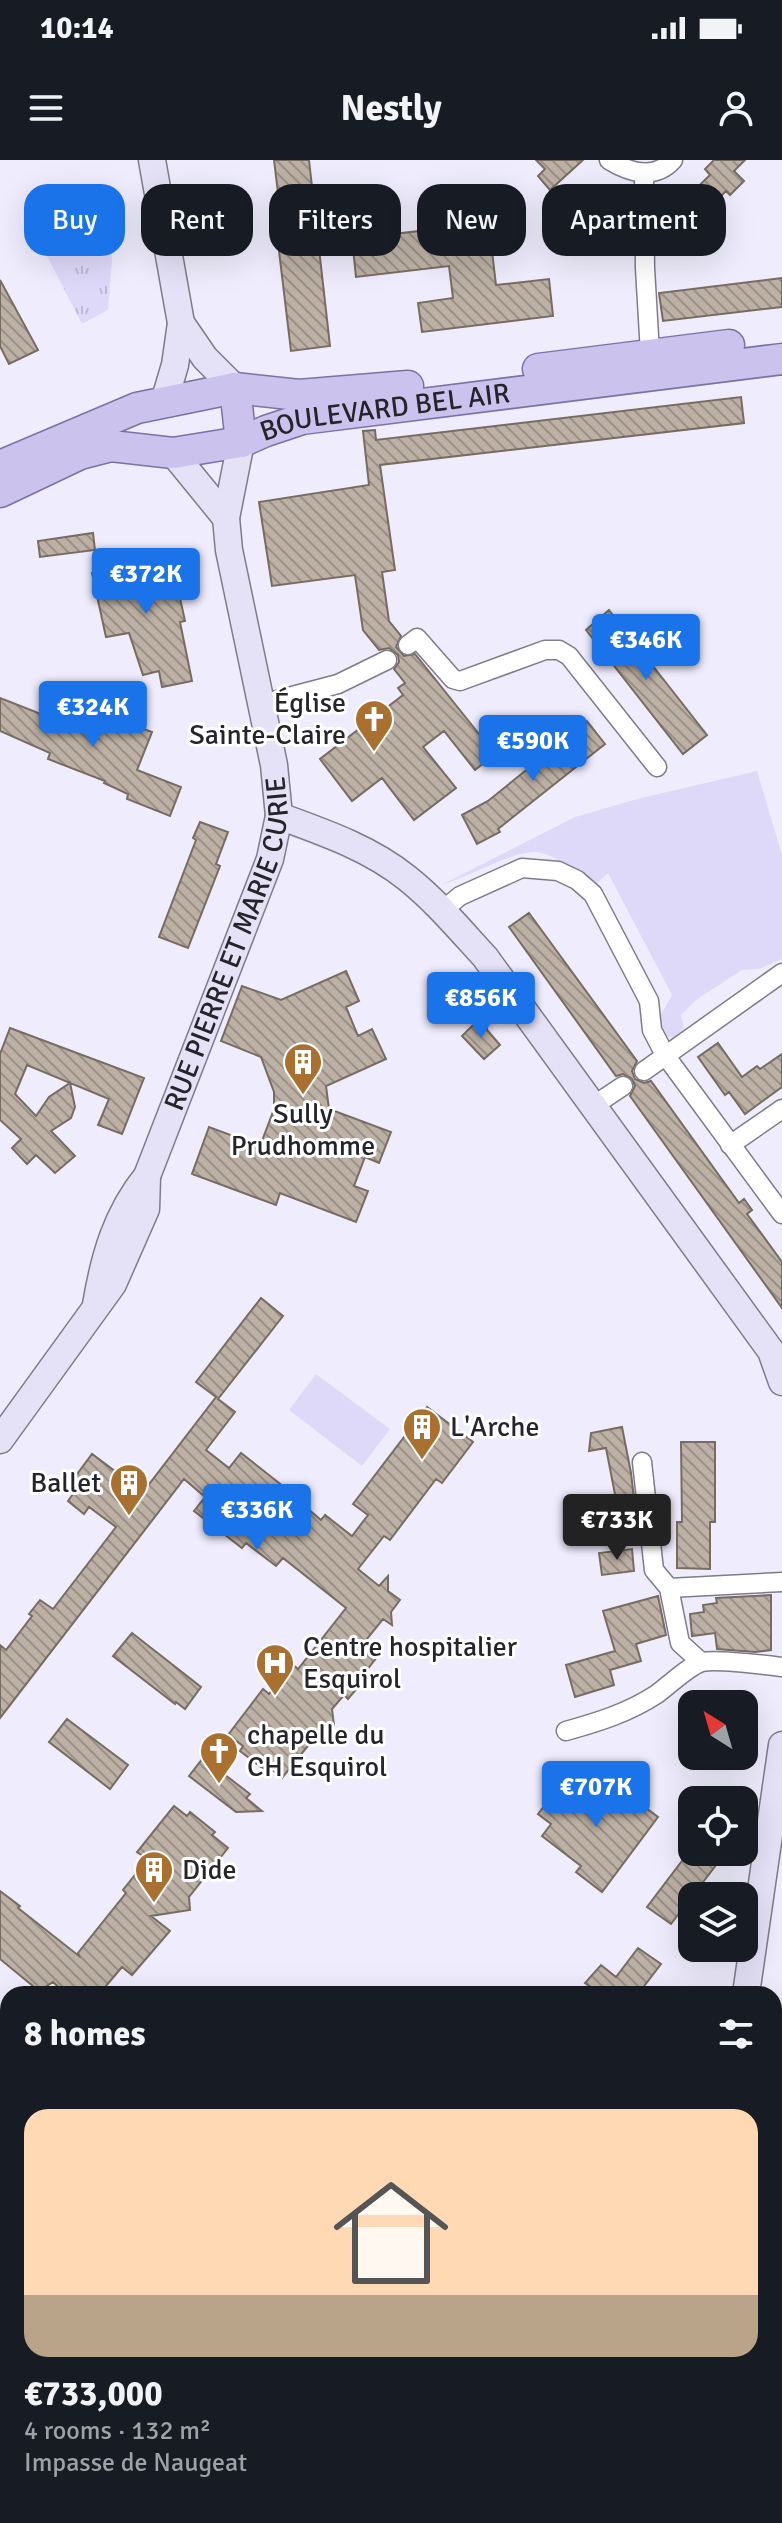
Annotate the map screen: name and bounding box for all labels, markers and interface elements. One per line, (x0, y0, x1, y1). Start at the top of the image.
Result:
text: 10:14 (40, 10, 114, 47)
icon: menu (24, 86, 68, 130)
text: Nestly (340, 86, 442, 131)
icon: person (714, 86, 758, 130)
chip: Buy (24, 184, 125, 256)
chip: Rent (141, 184, 253, 256)
chip: Filters (269, 184, 401, 256)
chip: New (417, 184, 526, 256)
chip: Apartment (542, 184, 726, 256)
street label: BOULEVARD BEL AIR (255, 376, 512, 449)
pin: €372K (90, 548, 202, 616)
text: €372K (110, 558, 182, 590)
pin: €346K (590, 614, 702, 682)
text: €346K (610, 624, 682, 656)
pin: €324K (37, 681, 149, 749)
place label: Église Sainte-Claire (189, 686, 346, 752)
text: €324K (57, 691, 129, 723)
church icon: Église Sainte-Claire (353, 698, 395, 753)
pin: €590K (477, 715, 589, 783)
text: €590K (497, 725, 569, 757)
street label: RUE PIERRE ET MARIE CURIE (157, 775, 296, 1115)
pin: €856K (425, 972, 537, 1040)
text: €856K (445, 982, 517, 1014)
building icon: Sully Prudhomme (282, 1041, 324, 1096)
place label: Sully Prudhomme (231, 1097, 375, 1163)
building icon: L'Arche (401, 1406, 443, 1461)
place label: L'Arche (450, 1410, 539, 1444)
building icon: Ballet (108, 1462, 150, 1517)
place label: Ballet (30, 1466, 101, 1500)
pin: €336K (201, 1484, 313, 1552)
text: €336K (221, 1494, 293, 1526)
pin: €733K (561, 1494, 673, 1562)
text: €733K (581, 1504, 653, 1536)
place label: Centre hospitalier Esquirol (303, 1630, 518, 1696)
hospital icon: Centre hospitalier Esquirol (254, 1642, 296, 1697)
north arrow (678, 1690, 758, 1770)
map controls (678, 1690, 758, 1962)
place label: chapelle du CH Esquirol (247, 1718, 387, 1784)
church icon: chapelle du CH Esquirol (198, 1730, 240, 1785)
pin: €707K (540, 1761, 652, 1829)
text: €707K (560, 1771, 632, 1803)
button: locate (678, 1786, 758, 1866)
building icon: Dide (133, 1849, 175, 1904)
place label: Dide (182, 1853, 237, 1887)
button: layers (678, 1882, 758, 1962)
icon: filters (714, 2012, 758, 2056)
text: 8 homes (24, 2013, 145, 2055)
icon: home (319, 2161, 463, 2305)
text: €733,000 (24, 2373, 163, 2415)
text: 4 rooms · 132 m² (24, 2415, 211, 2447)
text: Impasse de Naugeat (24, 2447, 247, 2479)

